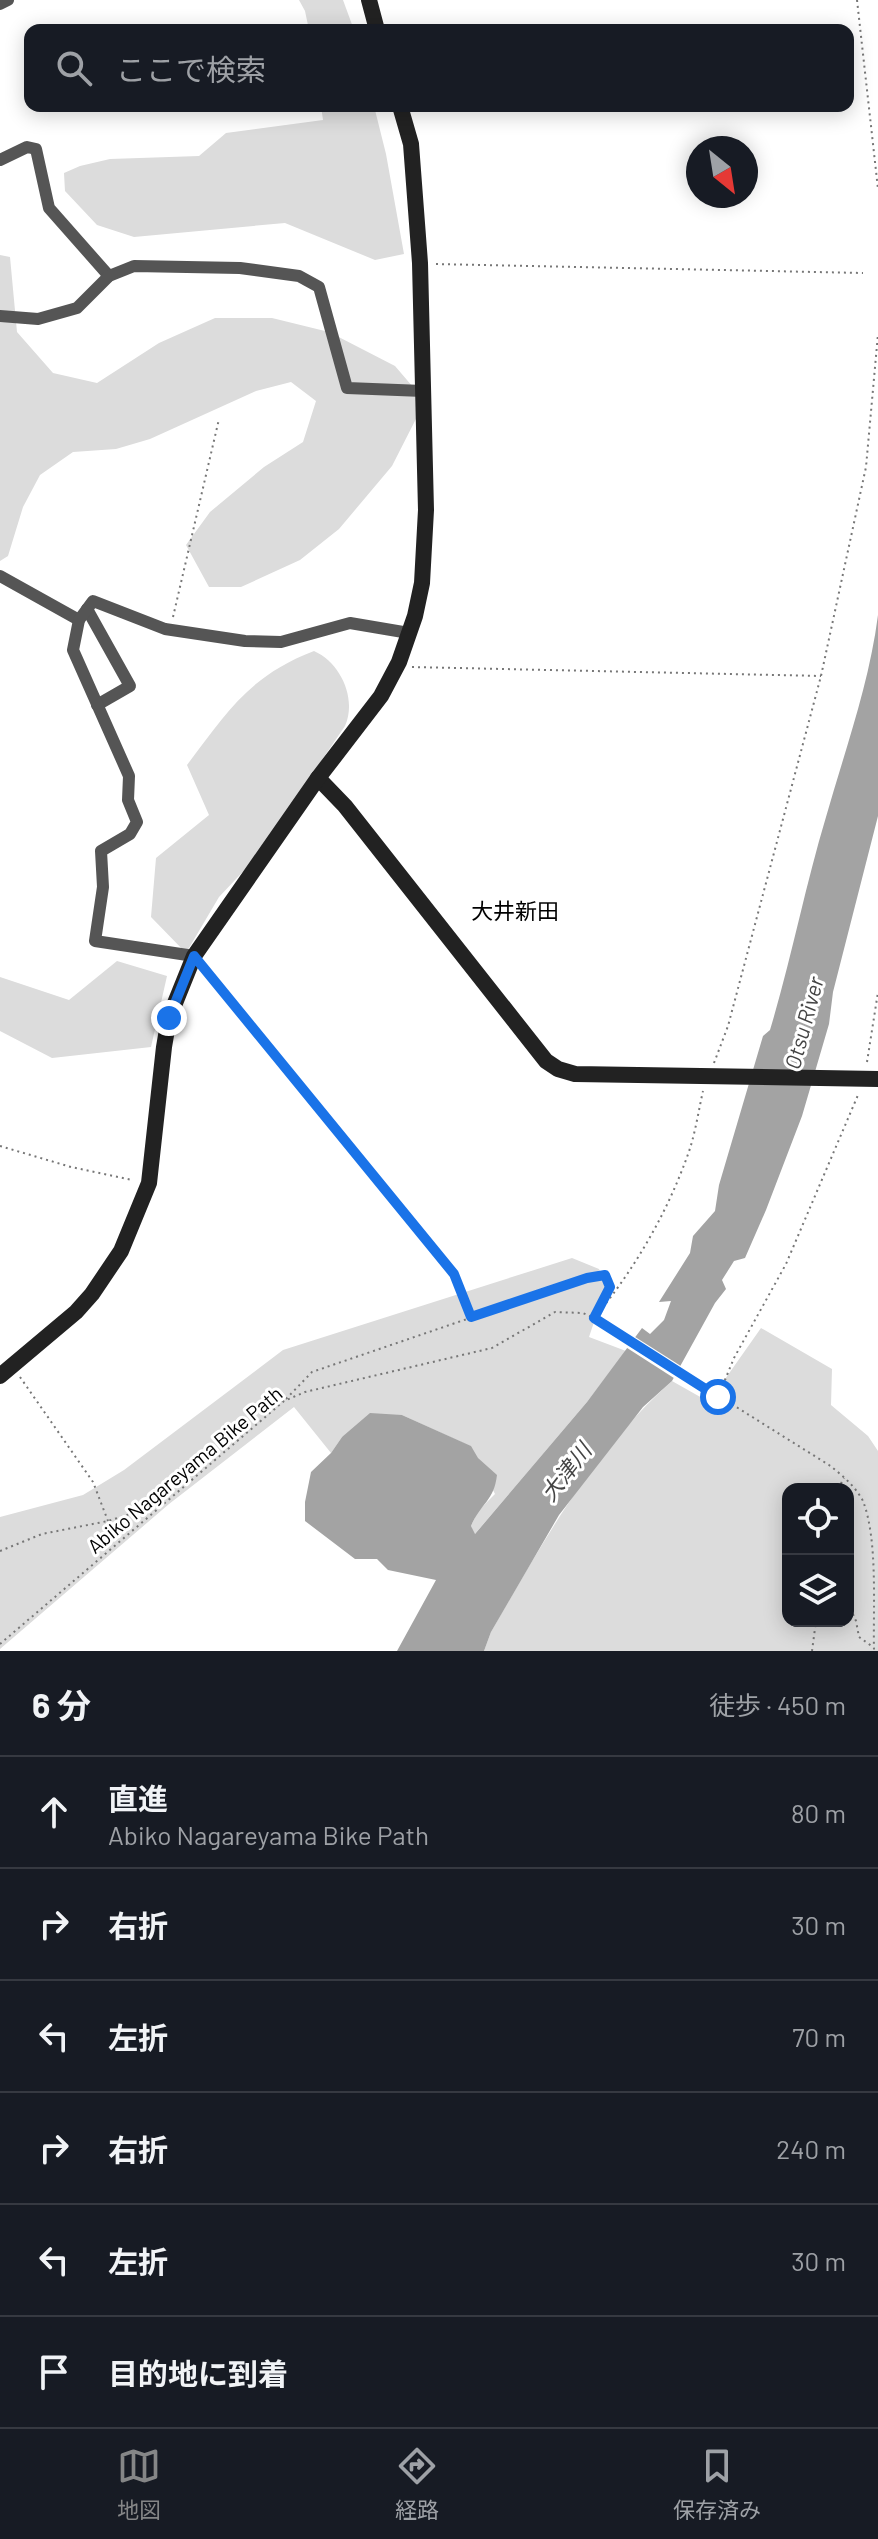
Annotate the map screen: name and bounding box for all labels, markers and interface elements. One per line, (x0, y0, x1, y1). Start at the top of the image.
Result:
search box (24, 24, 854, 112)
icon: search (52, 46, 96, 90)
text: ここで検索 (116, 51, 266, 87)
north arrow (686, 136, 758, 208)
district label: 大井新田 (471, 897, 559, 923)
water label: Otsu River (778, 973, 828, 1072)
route end (151, 1000, 187, 1036)
route start (700, 1379, 736, 1415)
street label: Abiko Nagareyama Bike Path (82, 1381, 287, 1558)
water label: 大津川 (535, 1436, 597, 1505)
map controls (782, 1483, 854, 1627)
button: locate (782, 1483, 854, 1555)
button: layers (782, 1555, 854, 1627)
text: 6 分 (32, 1684, 91, 1725)
text: 徒歩 · 450 m (709, 1689, 846, 1720)
text: 直進 (108, 1780, 168, 1816)
icon: ahead (32, 1790, 76, 1834)
text: 80 m (791, 1797, 846, 1828)
text: Abiko Nagareyama Bike Path (108, 1819, 429, 1850)
icon: right (32, 1902, 76, 1946)
text: 右折 (108, 1907, 168, 1943)
text: 30 m (791, 1909, 846, 1940)
icon: left (32, 2014, 76, 2058)
text: 左折 (108, 2019, 168, 2055)
text: 70 m (792, 2021, 846, 2052)
icon: right (32, 2126, 76, 2170)
text: 右折 (108, 2131, 168, 2167)
text: 240 m (776, 2133, 846, 2164)
icon: left (32, 2238, 76, 2282)
text: 左折 (108, 2243, 168, 2279)
text: 30 m (791, 2245, 846, 2276)
icon: arrive (32, 2350, 76, 2394)
text: 目的地に到着 (108, 2355, 288, 2391)
tab: 地図 (117, 2444, 161, 2524)
tab: 経路 (395, 2444, 439, 2524)
tab: 保存済み (673, 2444, 761, 2524)

